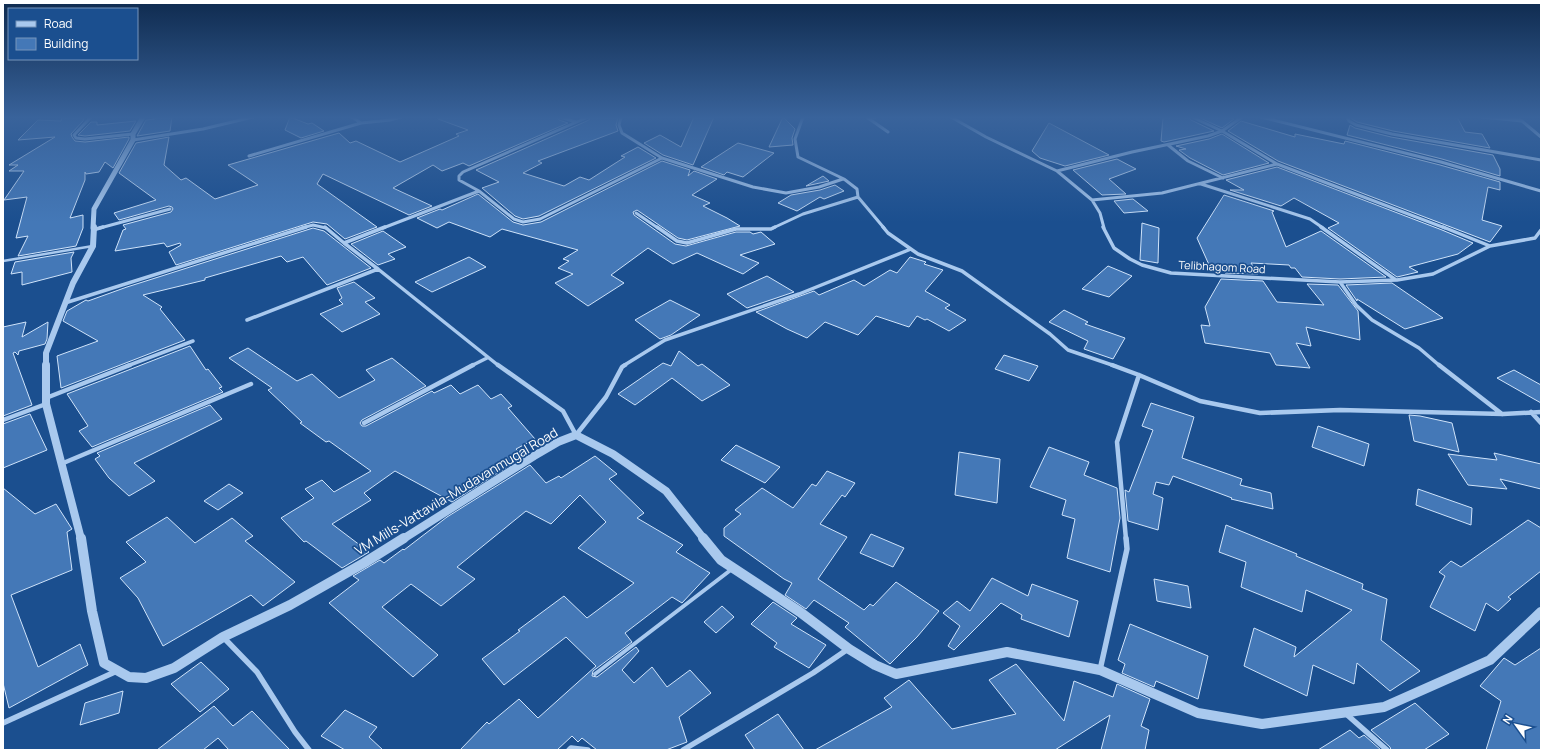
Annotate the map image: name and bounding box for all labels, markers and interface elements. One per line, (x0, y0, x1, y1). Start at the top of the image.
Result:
legend (8, 8, 138, 60)
text: Road (44, 15, 72, 32)
text: Building (44, 35, 88, 52)
street label: Telibhagom Road (1178, 257, 1266, 276)
street label: VM Mills-Vattavila-Mudavanmugal Road (351, 423, 561, 559)
north arrow (1496, 705, 1536, 745)
text: N (1499, 712, 1516, 727)

